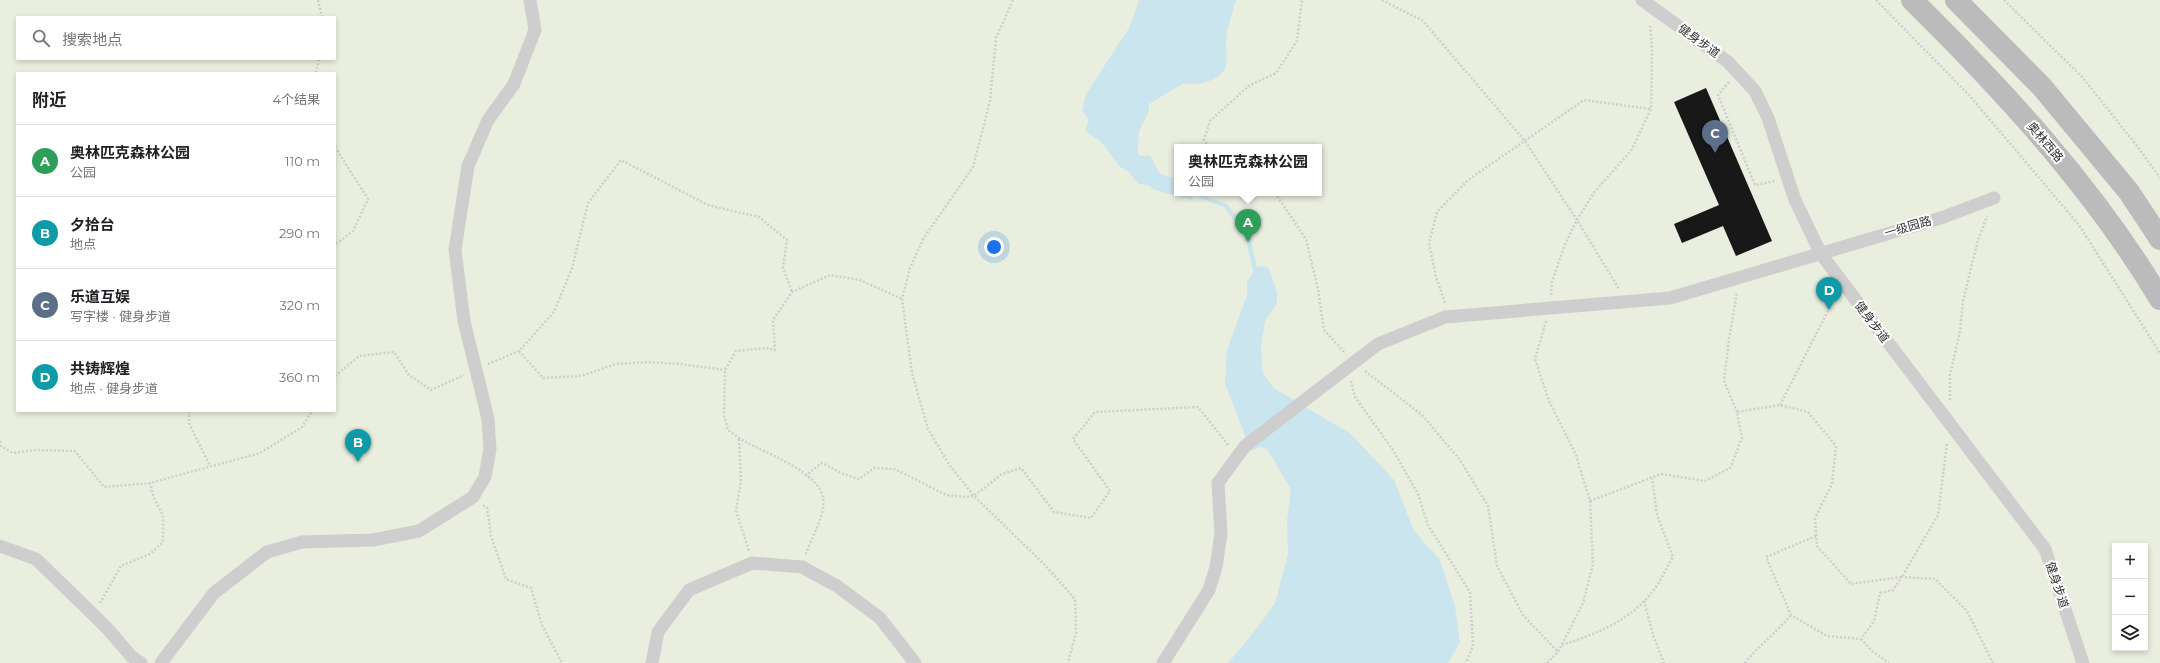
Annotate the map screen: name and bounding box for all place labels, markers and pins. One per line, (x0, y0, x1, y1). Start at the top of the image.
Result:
pin: C (1702, 120, 1728, 153)
pin: A (1235, 209, 1261, 242)
pin: D (1816, 277, 1842, 310)
pin: B (345, 429, 371, 462)

